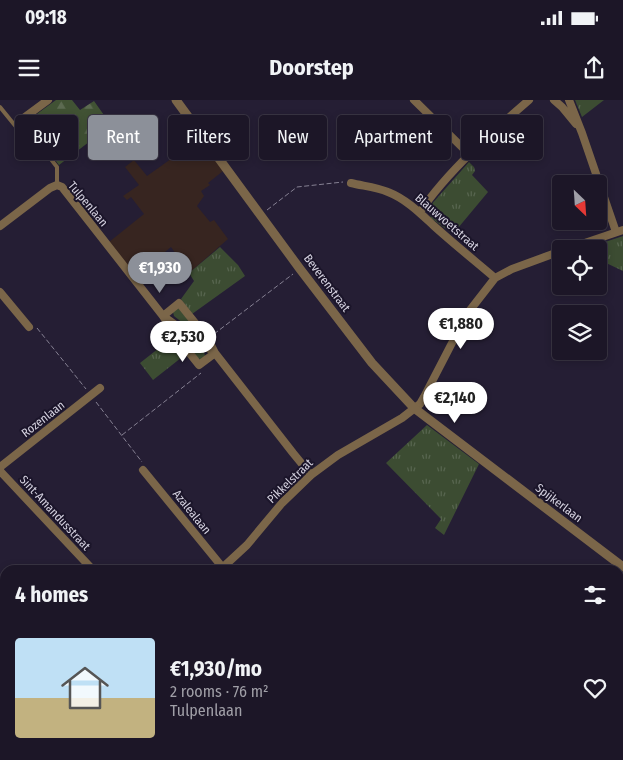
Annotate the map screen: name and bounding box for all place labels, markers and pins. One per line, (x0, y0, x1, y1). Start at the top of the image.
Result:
pin: €1,930 (119, 252, 201, 294)
pin: €1,880 (420, 308, 502, 350)
pin: €2,530 (142, 320, 224, 363)
pin: €2,140 (414, 382, 496, 424)

